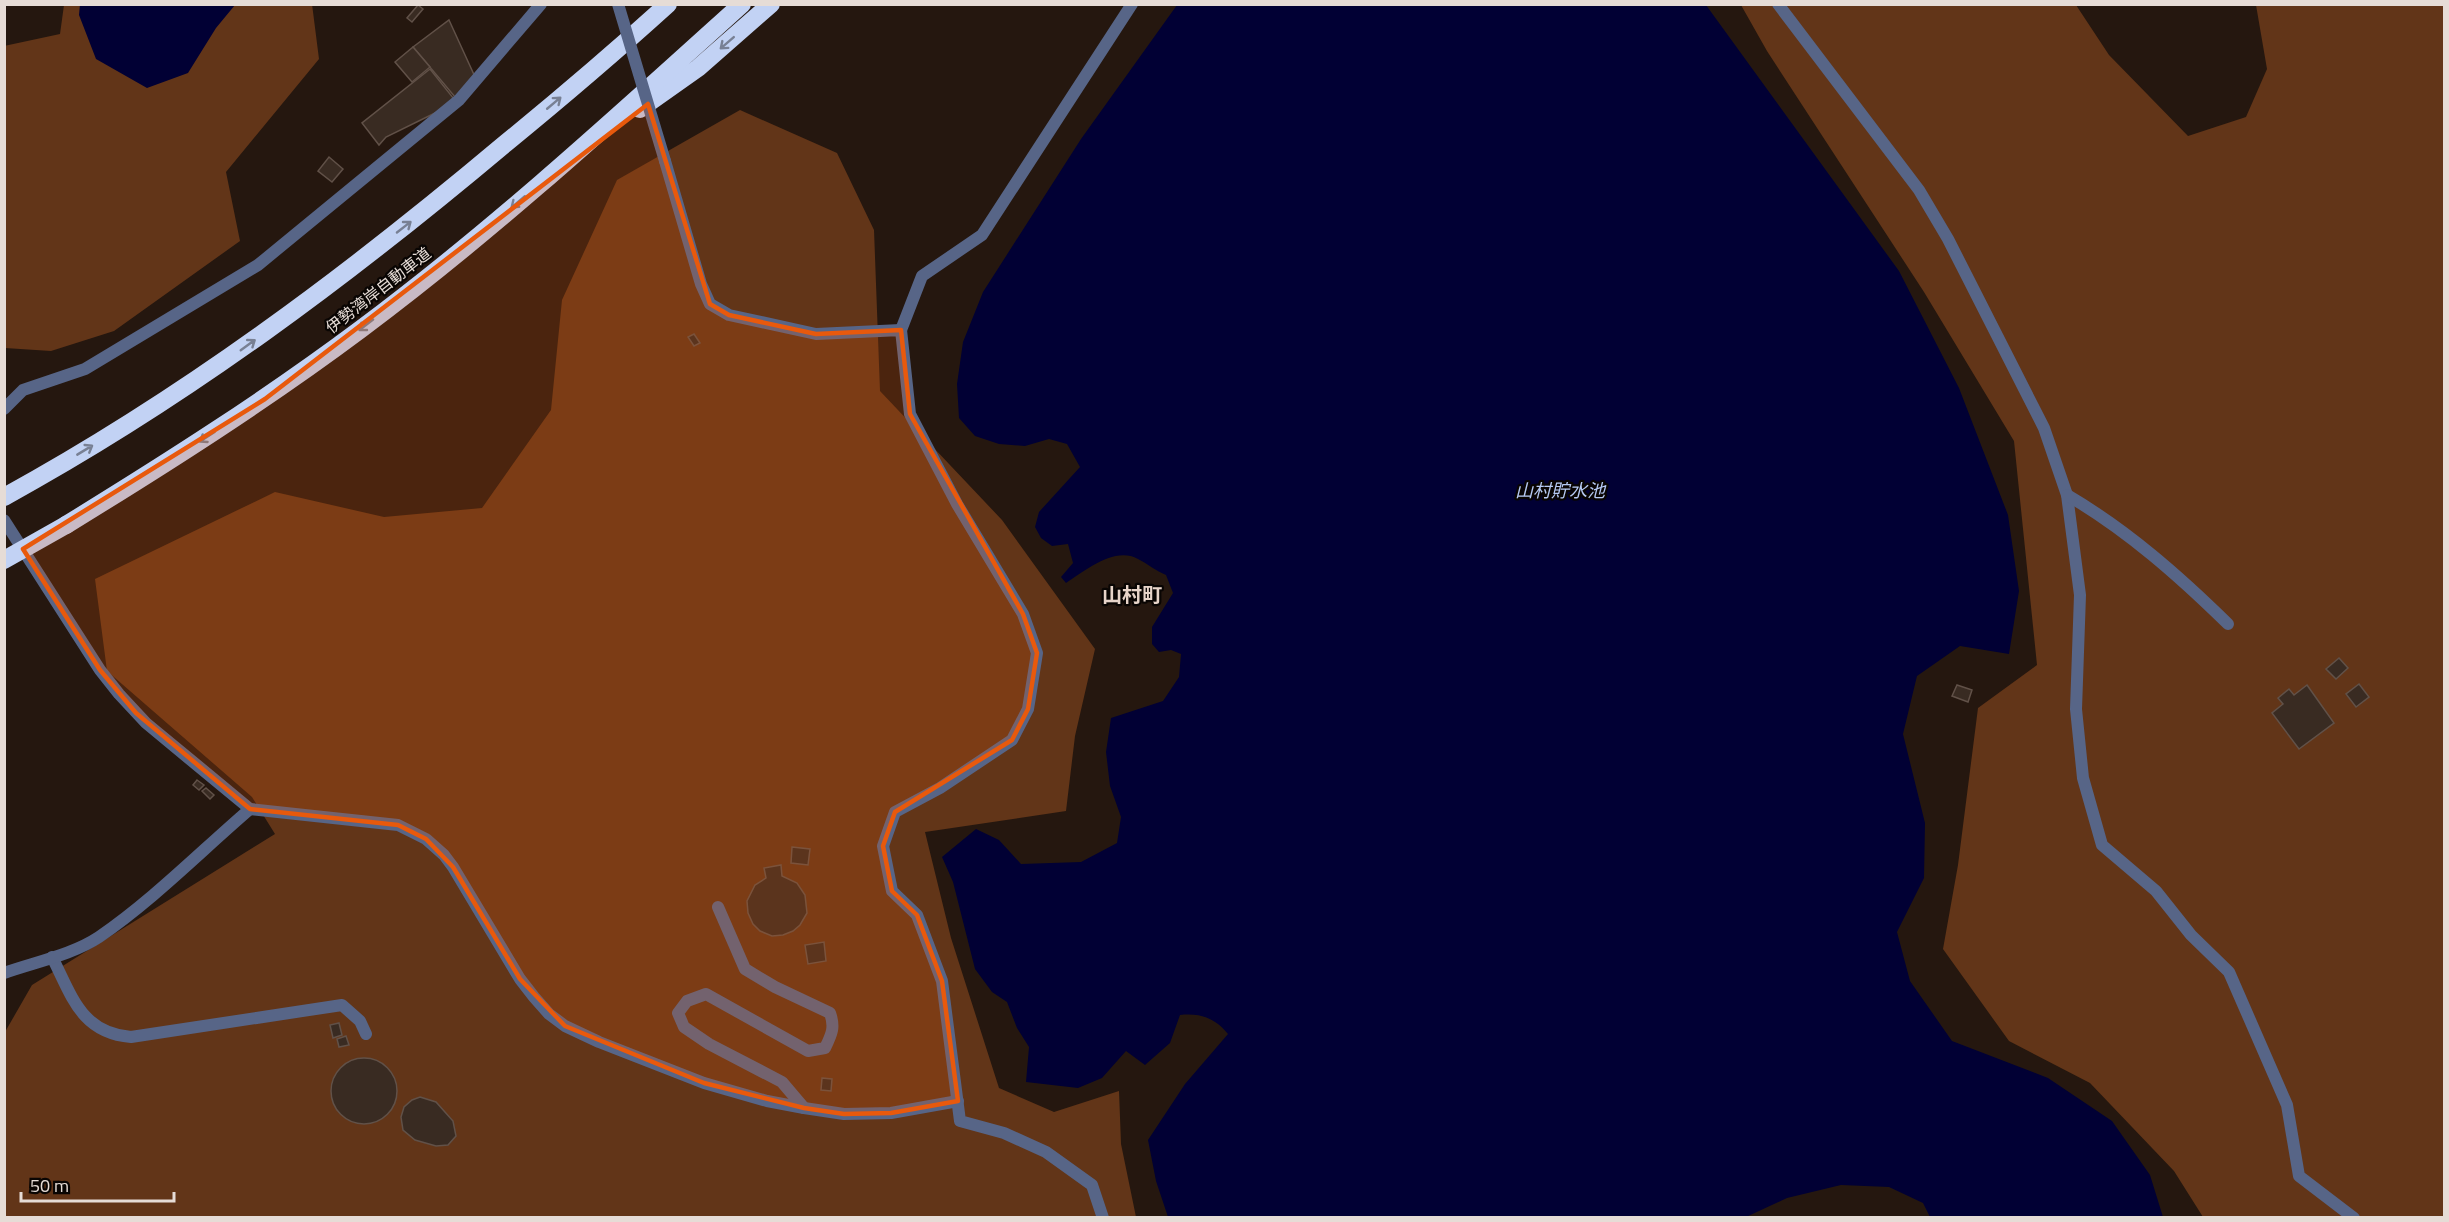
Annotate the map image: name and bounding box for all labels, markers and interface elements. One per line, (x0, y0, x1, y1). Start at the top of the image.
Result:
one-way arrow (720, 36, 735, 50)
one-way arrow (546, 96, 561, 110)
one-way arrow (511, 195, 526, 209)
one-way arrow (396, 221, 412, 234)
street label: 伊勢湾岸自動車道 (320, 241, 436, 339)
one-way arrow (359, 318, 375, 331)
one-way arrow (240, 338, 256, 351)
one-way arrow (199, 431, 216, 443)
one-way arrow (76, 444, 93, 456)
water label: 山村貯水池 (1515, 477, 1607, 504)
district label: 山村町 (1102, 579, 1162, 610)
scale bar (21, 1165, 174, 1203)
text: 50 m (30, 1172, 69, 1199)

